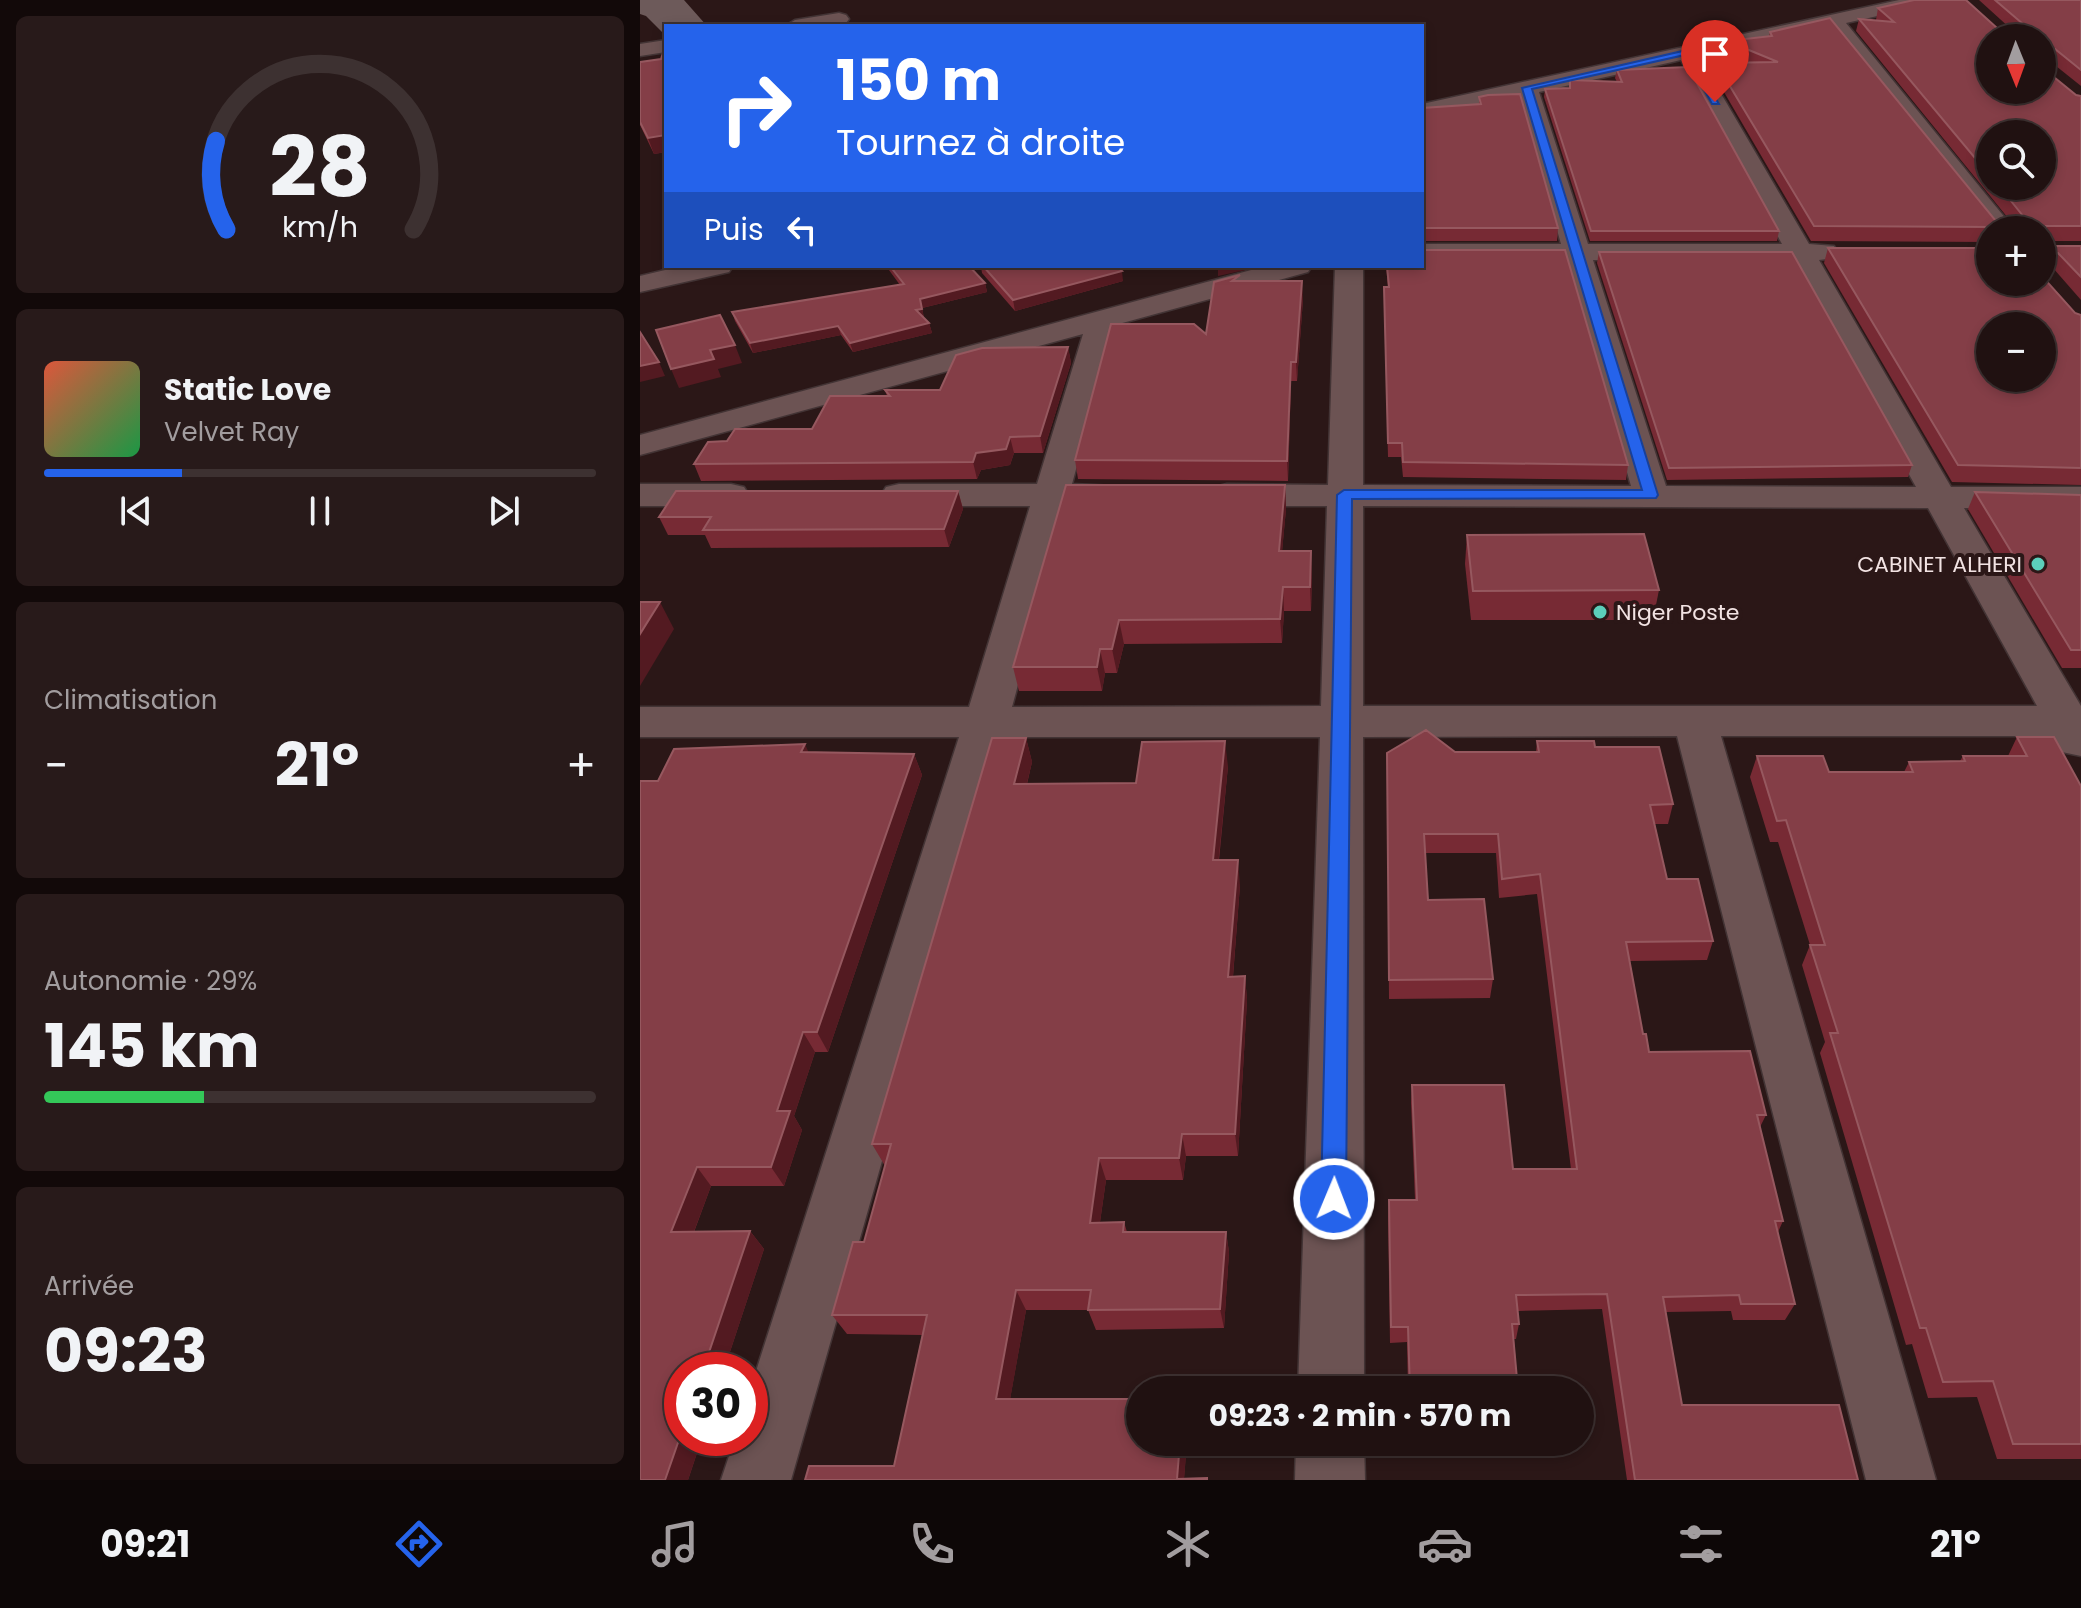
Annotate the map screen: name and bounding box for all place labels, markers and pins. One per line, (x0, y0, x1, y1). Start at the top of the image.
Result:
pin (1681, 20, 1749, 102)
place label: CABINET ALHERI (1857, 549, 2022, 580)
marker: CABINET ALHERI (2029, 555, 2047, 573)
place label: Niger Poste (1616, 597, 1739, 628)
marker: Niger Poste (1591, 603, 1609, 621)

